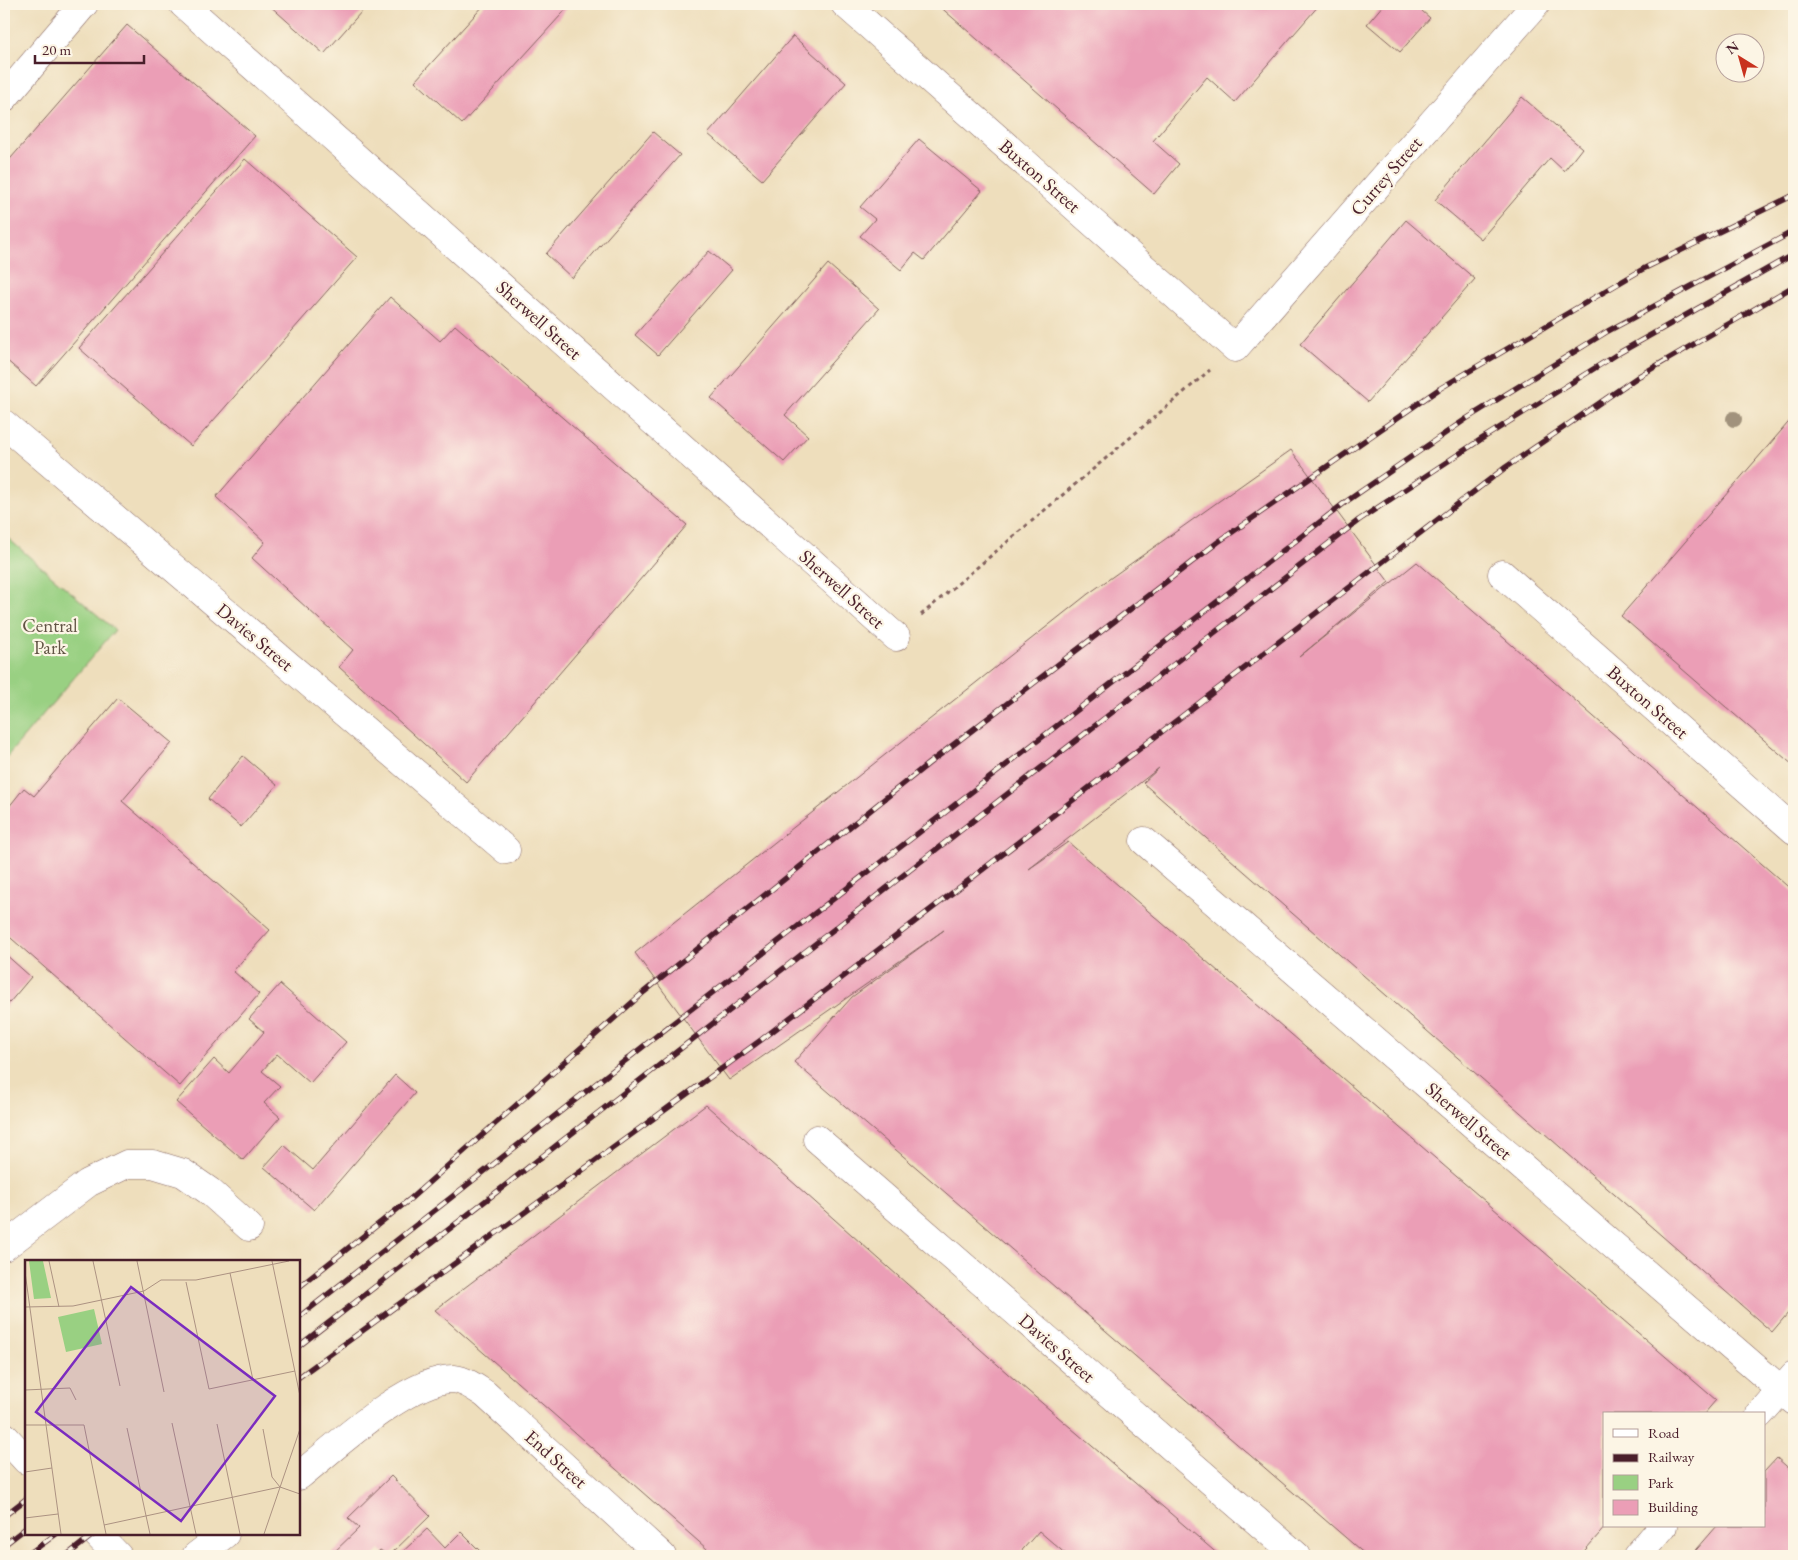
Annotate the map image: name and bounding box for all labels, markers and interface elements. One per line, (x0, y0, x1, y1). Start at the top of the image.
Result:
scale bar (35, 32, 144, 64)
north arrow (1716, 32, 1766, 82)
text: N (1722, 37, 1743, 58)
text: 20 m (42, 40, 71, 59)
street label: Currey Street (1345, 131, 1427, 221)
street label: Buxton Street (994, 134, 1086, 218)
street label: Sherwell Street (491, 275, 587, 365)
street label: Sherwell Street (794, 544, 890, 634)
street label: Davies Street (211, 597, 299, 677)
park label: Central Park (22, 613, 78, 660)
street label: Buxton Street (1602, 660, 1694, 744)
street label: Sherwell Street (1420, 1076, 1518, 1166)
inset map (25, 1260, 300, 1535)
street label: Davies Street (1013, 1308, 1101, 1388)
legend (1603, 1412, 1766, 1528)
text: Road (1648, 1423, 1680, 1442)
street label: End Street (519, 1424, 593, 1494)
text: Railway (1648, 1447, 1695, 1466)
text: Park (1648, 1473, 1675, 1492)
text: Building (1648, 1497, 1698, 1516)

